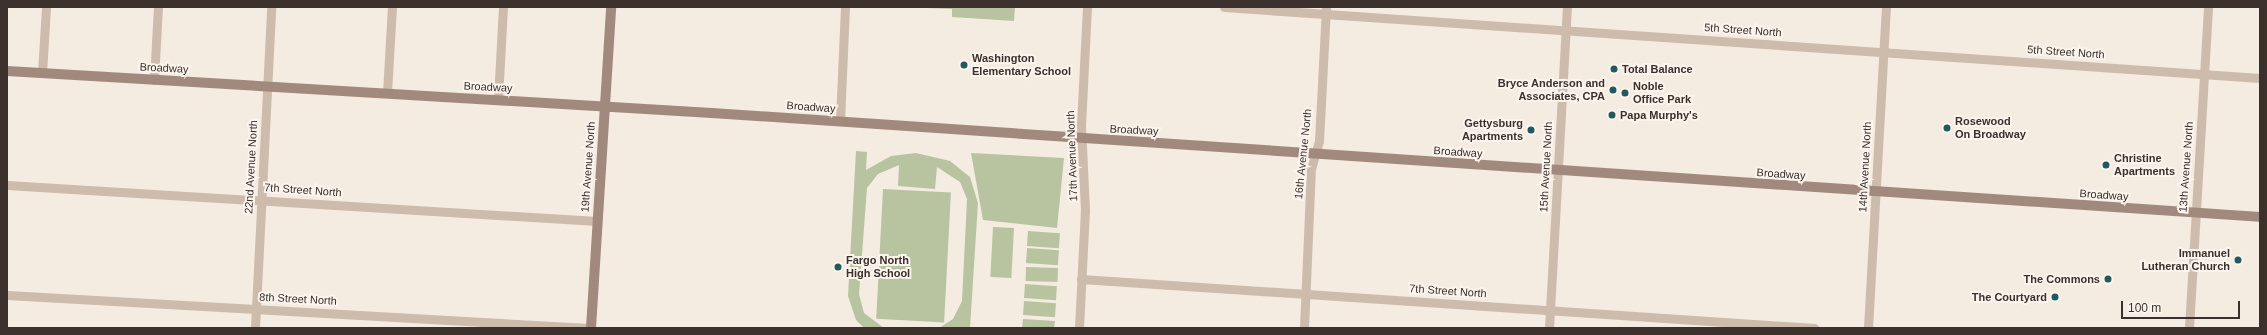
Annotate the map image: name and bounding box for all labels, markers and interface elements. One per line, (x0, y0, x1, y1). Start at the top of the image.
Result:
street label: 5th Street North (1704, 21, 1782, 39)
street label: 5th Street North (2027, 43, 2105, 61)
place label: Washington Elementary School (972, 52, 1071, 78)
street label: Broadway (139, 60, 189, 76)
marker: Washington Elementary School (959, 60, 969, 70)
place label: Total Balance (1622, 62, 1693, 76)
marker: Total Balance (1609, 64, 1619, 74)
place label: Bryce Anderson and Associates, CPA (1497, 77, 1605, 103)
street label: Broadway (463, 79, 513, 95)
place label: Noble Office Park (1633, 80, 1691, 106)
marker: Bryce Anderson and Associates, CPA (1608, 85, 1618, 95)
marker: Noble Office Park (1620, 88, 1630, 98)
street label: Broadway (786, 99, 836, 115)
street label: 16th Avenue North (1292, 108, 1314, 200)
place label: Papa Murphy's (1620, 108, 1698, 122)
street label: 17th Avenue North (1064, 110, 1080, 202)
marker: Papa Murphy's (1607, 110, 1617, 120)
place label: Rosewood On Broadway (1955, 115, 2026, 141)
place label: Gettysburg Apartments (1462, 117, 1523, 143)
street label: 22nd Avenue North (242, 119, 260, 215)
street label: 19th Avenue North (578, 121, 598, 213)
street label: 15th Avenue North (1537, 121, 1555, 213)
street label: 14th Avenue North (1856, 121, 1874, 213)
street label: 13th Avenue North (2176, 121, 2196, 213)
street label: Broadway (1109, 122, 1159, 138)
marker: Rosewood On Broadway (1942, 123, 1952, 133)
marker: Gettysburg Apartments (1526, 125, 1536, 135)
street label: Broadway (1433, 144, 1483, 160)
place label: Christine Apartments (2114, 152, 2175, 178)
marker: Christine Apartments (2101, 160, 2111, 170)
street label: Broadway (1756, 166, 1806, 182)
street label: 7th Street North (264, 181, 342, 199)
street label: Broadway (2079, 187, 2129, 203)
place label: Immanuel Lutheran Church (2141, 247, 2230, 273)
place label: Fargo North High School (846, 254, 910, 280)
marker: Immanuel Lutheran Church (2233, 255, 2243, 265)
marker: Fargo North High School (833, 262, 843, 272)
place label: The Commons (2024, 272, 2100, 286)
marker: The Commons (2103, 274, 2113, 284)
street label: 7th Street North (1409, 282, 1487, 300)
street label: 8th Street North (259, 290, 337, 308)
place label: The Courtyard (1972, 290, 2047, 304)
marker: The Courtyard (2050, 292, 2060, 302)
scale bar (2123, 293, 2242, 319)
text: 100 m (2128, 301, 2161, 315)

